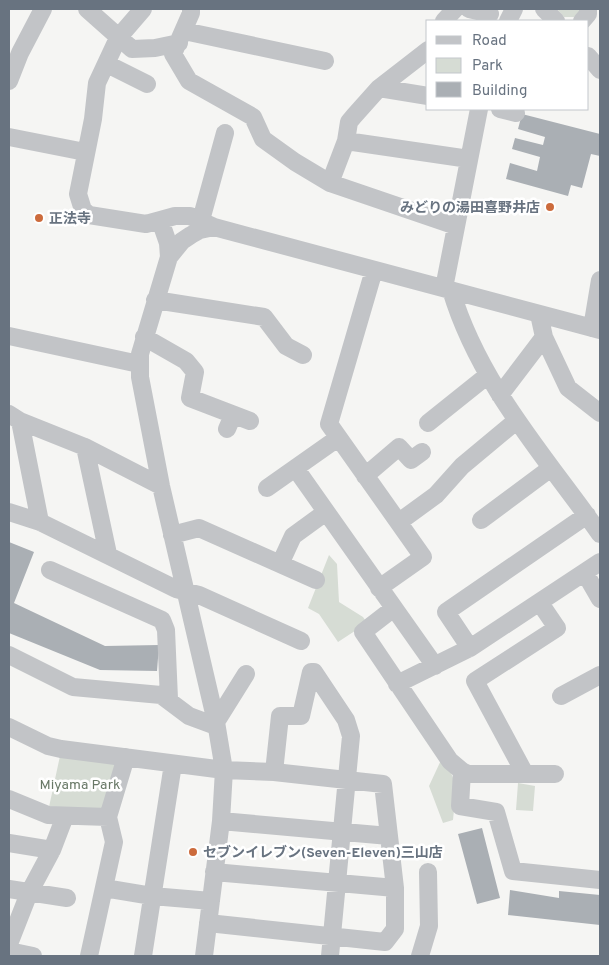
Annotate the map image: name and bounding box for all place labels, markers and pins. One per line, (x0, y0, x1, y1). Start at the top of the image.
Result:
place label: みどりの湯田喜野井店 (400, 199, 540, 217)
marker: みどりの湯田喜野井店 (544, 201, 556, 213)
place label: 正法寺 (49, 211, 91, 228)
marker: 正法寺 (33, 212, 45, 224)
place label: セブンイレブン(Seven-Eleven)三山店 (203, 844, 443, 862)
marker: セブンイレブン(Seven-Eleven)三山店 (187, 846, 199, 858)

